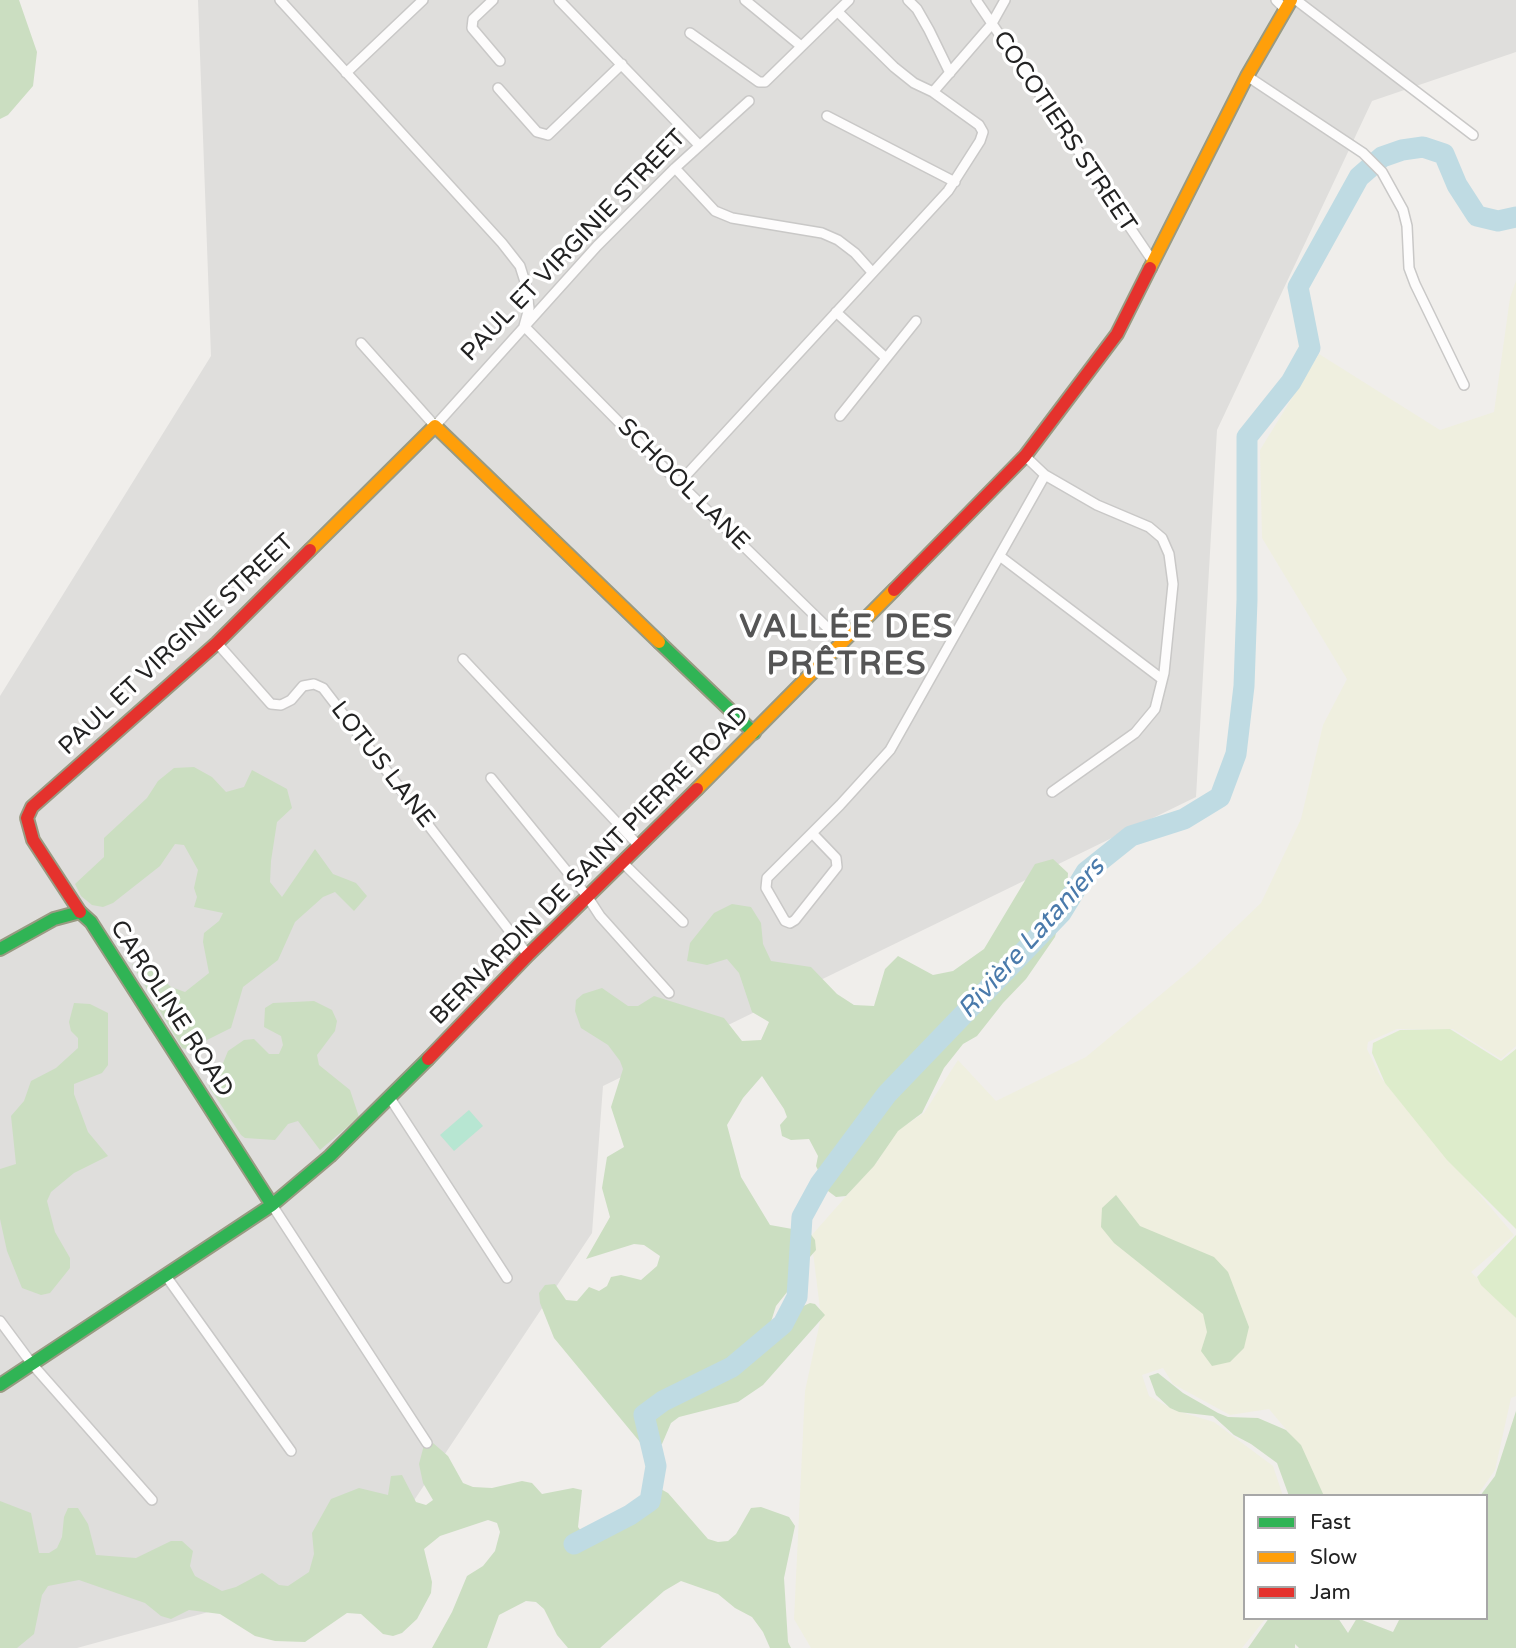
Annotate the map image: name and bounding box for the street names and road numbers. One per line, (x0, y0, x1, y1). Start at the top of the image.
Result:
street label: COCOTIERS STREET (986, 26, 1142, 238)
street label: PAUL ET VIRGINIE STREET (456, 124, 692, 368)
street label: SCHOOL LANE (611, 413, 755, 557)
street label: PAUL ET VIRGINIE STREET (53, 528, 301, 762)
street label: LOTUS LANE (324, 696, 440, 834)
street label: BERNARDIN DE SAINT PIERRE ROAD (425, 701, 755, 1031)
street label: CAROLINE ROAD (103, 915, 239, 1103)

